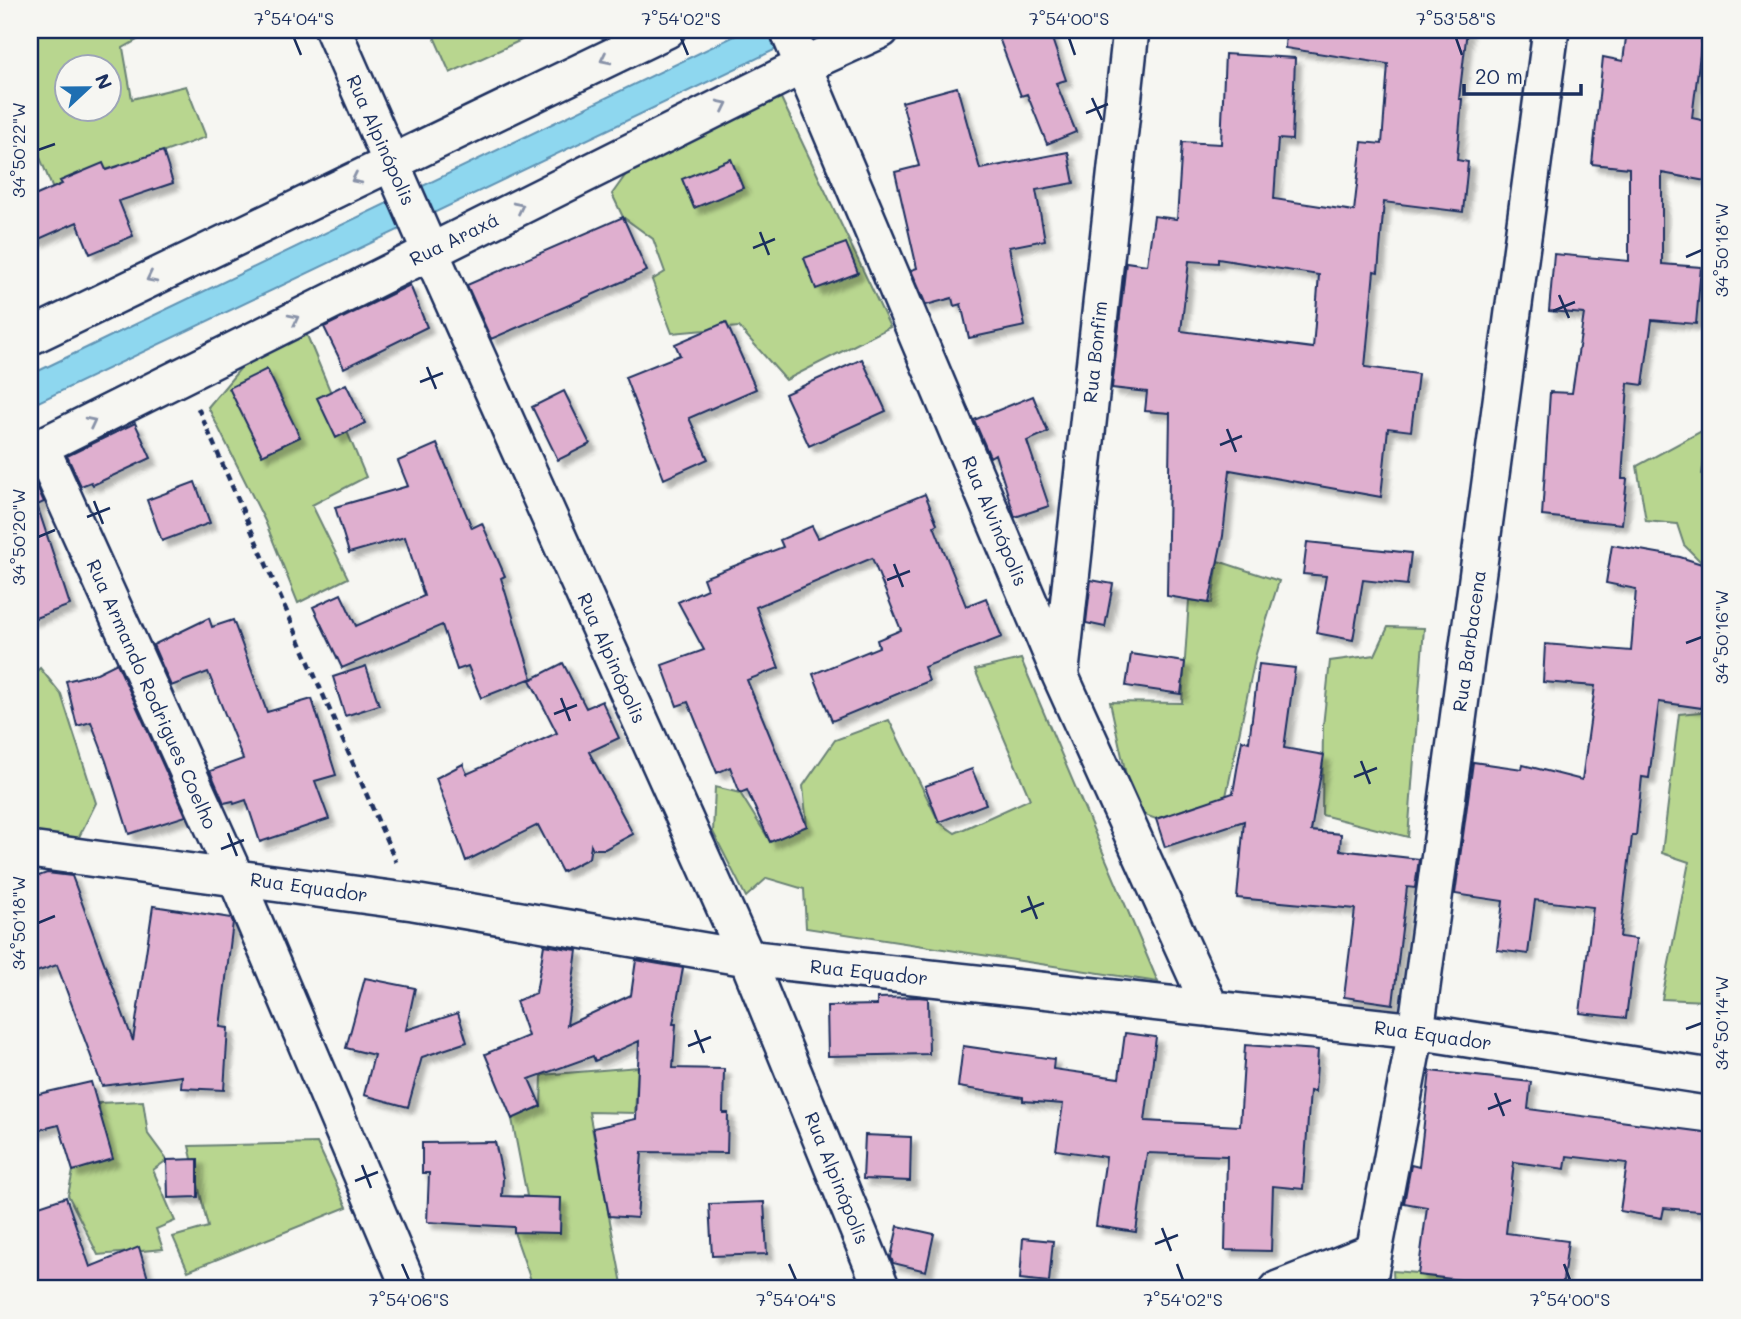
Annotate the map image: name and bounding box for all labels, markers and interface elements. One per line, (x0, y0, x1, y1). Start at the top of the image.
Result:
text: 7°54'04"S (254, 6, 334, 30)
text: 7°54'02"S (641, 6, 721, 30)
text: 7°54'00"S (1029, 6, 1109, 30)
text: 7°53'58"S (1416, 6, 1496, 30)
one-way arrow (600, 51, 612, 65)
north arrow (52, 52, 122, 122)
scale bar (1464, 52, 1582, 96)
text: 20 m (1475, 62, 1523, 89)
text: N (90, 70, 119, 93)
street label: Rua Alpinópolis (341, 71, 421, 209)
one-way arrow (716, 100, 728, 114)
text: 34°50'22"W (6, 102, 30, 198)
one-way arrow (351, 171, 363, 185)
one-way arrow (512, 201, 524, 215)
text: 34°50'18"W (1709, 203, 1733, 297)
street label: Rua Araxá (405, 206, 503, 271)
one-way arrow (146, 270, 158, 284)
street label: Rua Bonfim (1077, 300, 1112, 404)
one-way arrow (287, 314, 299, 328)
one-way arrow (84, 416, 96, 430)
street label: Rua Alvinópolis (957, 452, 1034, 590)
text: 34°50'20"W (6, 489, 30, 585)
street label: Rua Armando Rodrigues Coelho (81, 555, 223, 833)
street label: Rua Barbacena (1446, 568, 1491, 713)
street label: Rua Alpinópolis (572, 589, 652, 727)
text: 34°50'16"W (1709, 590, 1733, 684)
street label: Rua Equador (249, 866, 370, 907)
text: 34°50'18"W (6, 876, 30, 970)
street label: Rua Equador (809, 953, 929, 990)
text: 34°50'14"W (1709, 976, 1733, 1070)
street label: Rua Equador (1373, 1014, 1494, 1055)
street label: Rua Alpinópolis (800, 1108, 875, 1248)
text: 7°54'06"S (369, 1287, 449, 1311)
text: 7°54'04"S (756, 1287, 836, 1311)
text: 7°54'02"S (1143, 1287, 1223, 1311)
text: 7°54'00"S (1530, 1287, 1610, 1311)

